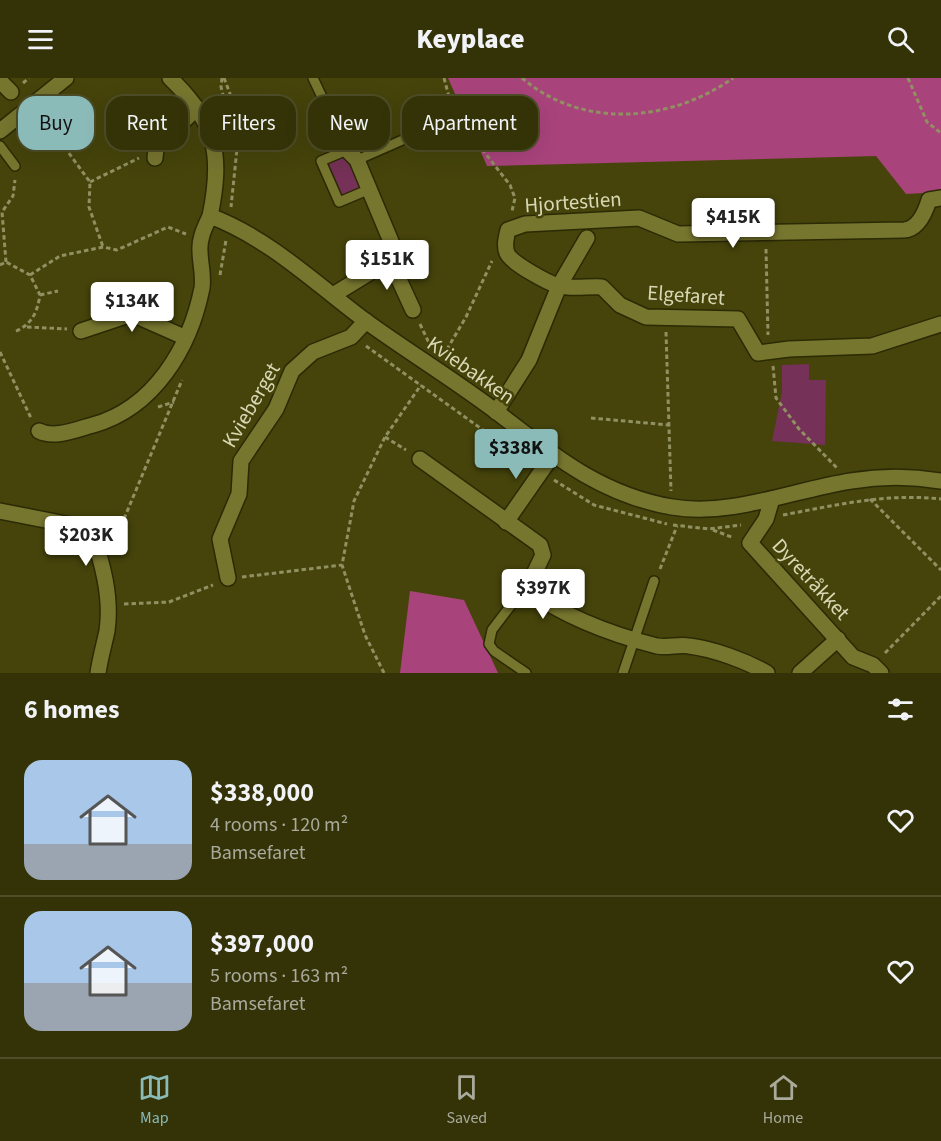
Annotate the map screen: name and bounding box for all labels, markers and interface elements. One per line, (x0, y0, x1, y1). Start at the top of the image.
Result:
text: Keyplace (416, 20, 525, 59)
icon: menu (24, 23, 57, 56)
icon: search (884, 23, 917, 56)
chip: Buy (18, 96, 94, 150)
chip: Rent (106, 96, 188, 150)
chip: Filters (200, 96, 296, 150)
chip: New (308, 96, 390, 150)
chip: Apartment (402, 96, 538, 150)
street label: Hjortestien (523, 184, 623, 220)
pin: $415K (691, 198, 775, 249)
text: $415K (706, 203, 760, 231)
pin: $151K (345, 240, 429, 291)
text: $151K (360, 245, 414, 273)
street label: Elgefaret (646, 277, 726, 313)
pin: $134K (90, 282, 174, 333)
text: $134K (105, 287, 159, 315)
street label: Kviebakken (421, 329, 521, 411)
street label: Kvieberget (215, 357, 287, 453)
pin: $338K (474, 429, 558, 480)
text: $338K (489, 434, 543, 462)
pin: $203K (44, 516, 128, 567)
text: $203K (59, 521, 113, 549)
street label: Dyretråkket (765, 531, 857, 627)
pin: $397K (501, 569, 585, 620)
text: $397K (516, 574, 570, 602)
text: 6 homes (24, 691, 119, 728)
icon: filters (884, 693, 917, 726)
text: $338,000 (210, 774, 314, 811)
icon: home (72, 784, 144, 856)
icon: heart (884, 804, 917, 837)
text: 4 rooms · 120 m² (210, 811, 348, 839)
text: Bamsefaret (210, 839, 305, 867)
text: $397,000 (210, 925, 314, 962)
icon: home (72, 935, 144, 1007)
icon: heart (884, 955, 917, 988)
text: 5 rooms · 163 m² (210, 962, 348, 990)
text: Bamsefaret (210, 990, 305, 1018)
tab: Map (138, 1071, 171, 1129)
tab: Saved (446, 1071, 487, 1129)
tab: Home (763, 1071, 803, 1129)

